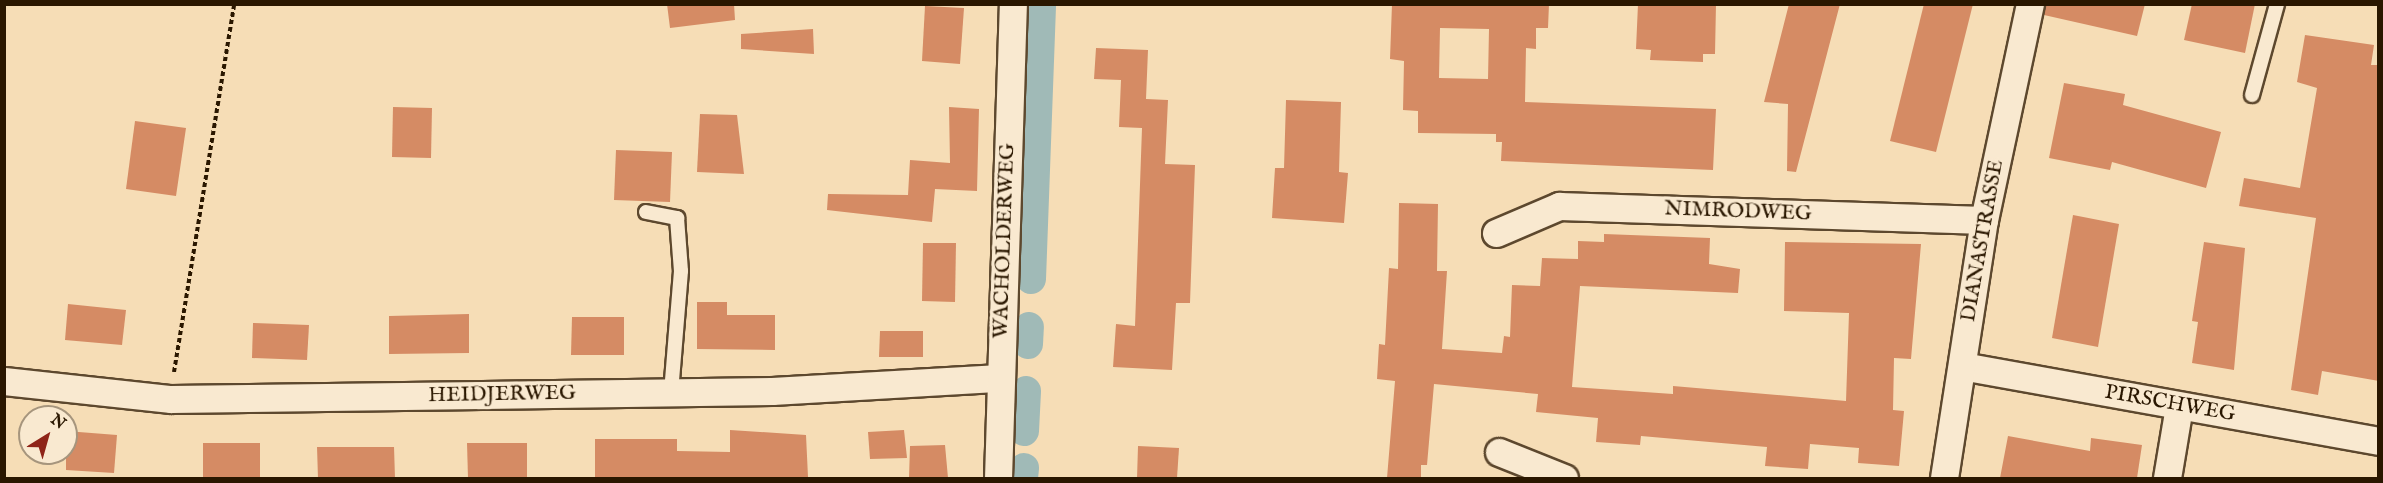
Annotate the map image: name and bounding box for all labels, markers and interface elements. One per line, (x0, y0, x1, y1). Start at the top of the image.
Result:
street label: WACHOLDERWEG (989, 143, 1021, 339)
street label: DIANASTRASSE (1956, 158, 2010, 324)
street label: NIMRODWEG (1664, 197, 1812, 227)
street label: PIRSCHWEG (2103, 380, 2237, 428)
street label: HEIDJERWEG (428, 381, 576, 409)
north arrow (18, 405, 78, 465)
text: N (46, 410, 69, 434)

